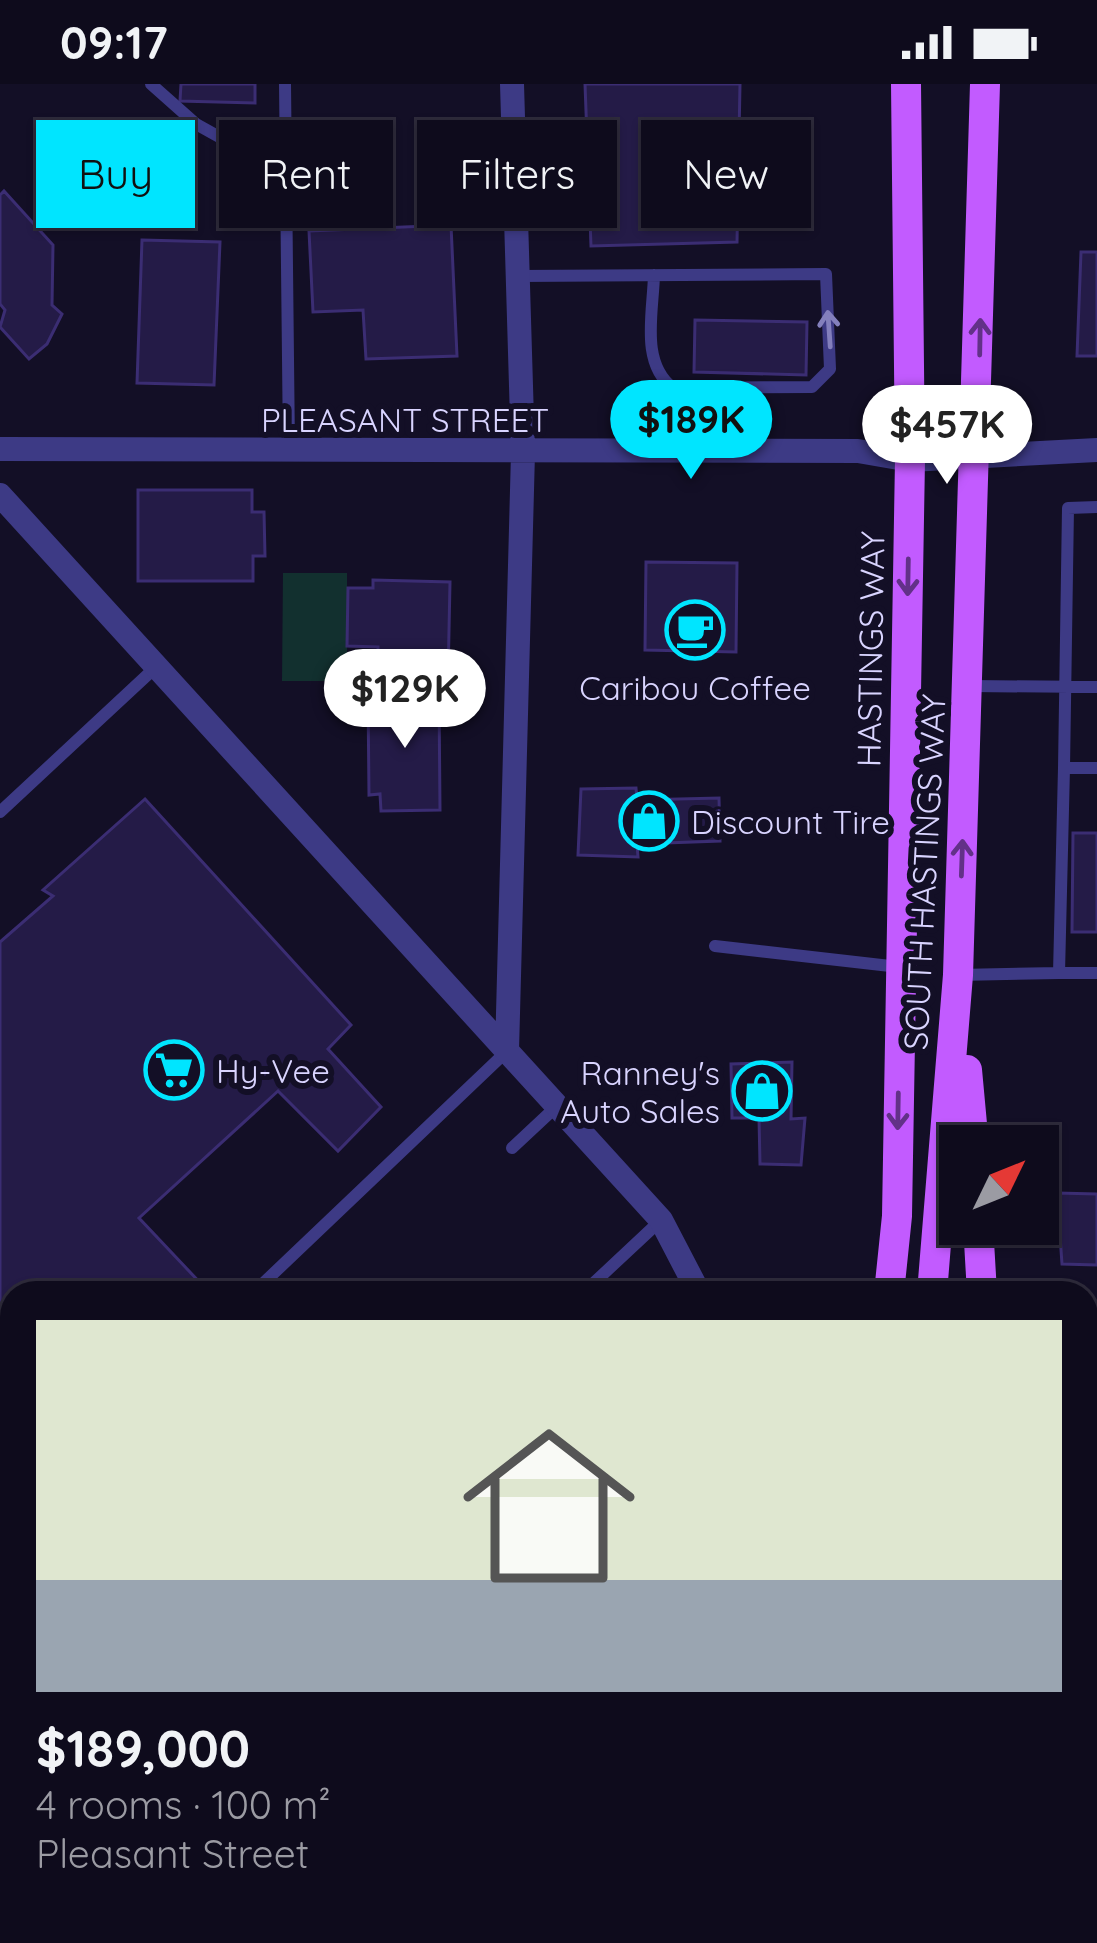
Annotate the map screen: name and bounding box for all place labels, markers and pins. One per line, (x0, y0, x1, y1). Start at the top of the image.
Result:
pin: $189K (607, 380, 775, 482)
pin: $457K (863, 385, 1031, 487)
cafe icon: Caribou Coffee (664, 599, 726, 661)
pin: $129K (321, 649, 489, 751)
place label: Caribou Coffee (579, 667, 811, 708)
shop icon: Discount Tire (618, 790, 680, 852)
place label: Discount Tire (691, 801, 890, 842)
supermarket icon: Hy-Vee (143, 1039, 205, 1101)
place label: Hy-Vee (216, 1050, 330, 1091)
place label: Ranney's Auto Sales (560, 1052, 720, 1131)
shop icon: Ranney's Auto Sales (731, 1060, 793, 1122)

